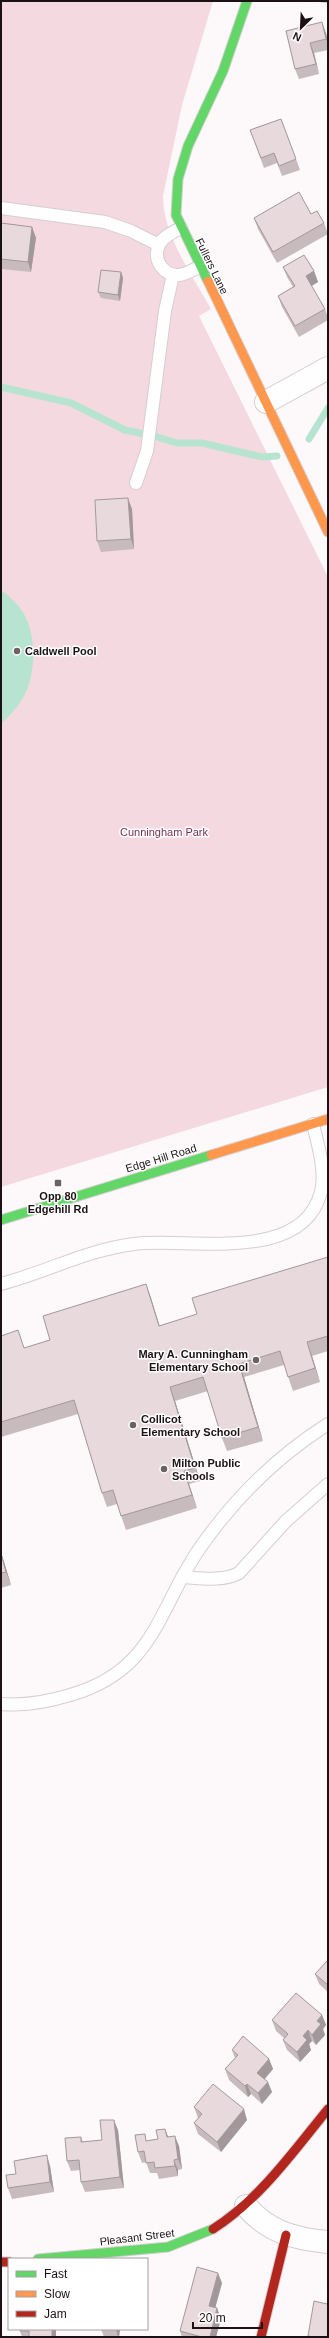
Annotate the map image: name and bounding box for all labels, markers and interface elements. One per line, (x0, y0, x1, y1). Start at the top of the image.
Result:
north arrow (281, 8, 321, 48)
text: N (291, 30, 303, 44)
street label: Fullers Lane (193, 236, 231, 296)
place label: Caldwell Pool (25, 645, 97, 657)
marker: Caldwell Pool (12, 646, 22, 656)
park label: Cunningham Park (120, 826, 209, 838)
street label: Edge Hill Road (124, 1142, 198, 1174)
marker: Opp 80 Edgehill Rd (53, 1178, 63, 1188)
place label: Opp 80 Edgehill Rd (28, 1190, 88, 1215)
place label: Mary A. Cunningham Elementary School (138, 1348, 248, 1373)
marker: Mary A. Cunningham Elementary School (251, 1355, 261, 1365)
place label: Collicot Elementary School (141, 1413, 240, 1438)
marker: Collicot Elementary School (128, 1420, 138, 1430)
place label: Milton Public Schools (172, 1457, 240, 1482)
marker: Milton Public Schools (159, 1464, 169, 1474)
street label: Pleasant Street (99, 2226, 175, 2248)
legend (8, 2258, 148, 2330)
text: Fast (44, 2267, 68, 2281)
text: Slow (44, 2287, 70, 2301)
scale bar (193, 2304, 262, 2330)
text: Jam (44, 2307, 67, 2321)
text: 20 m (199, 2311, 226, 2325)

